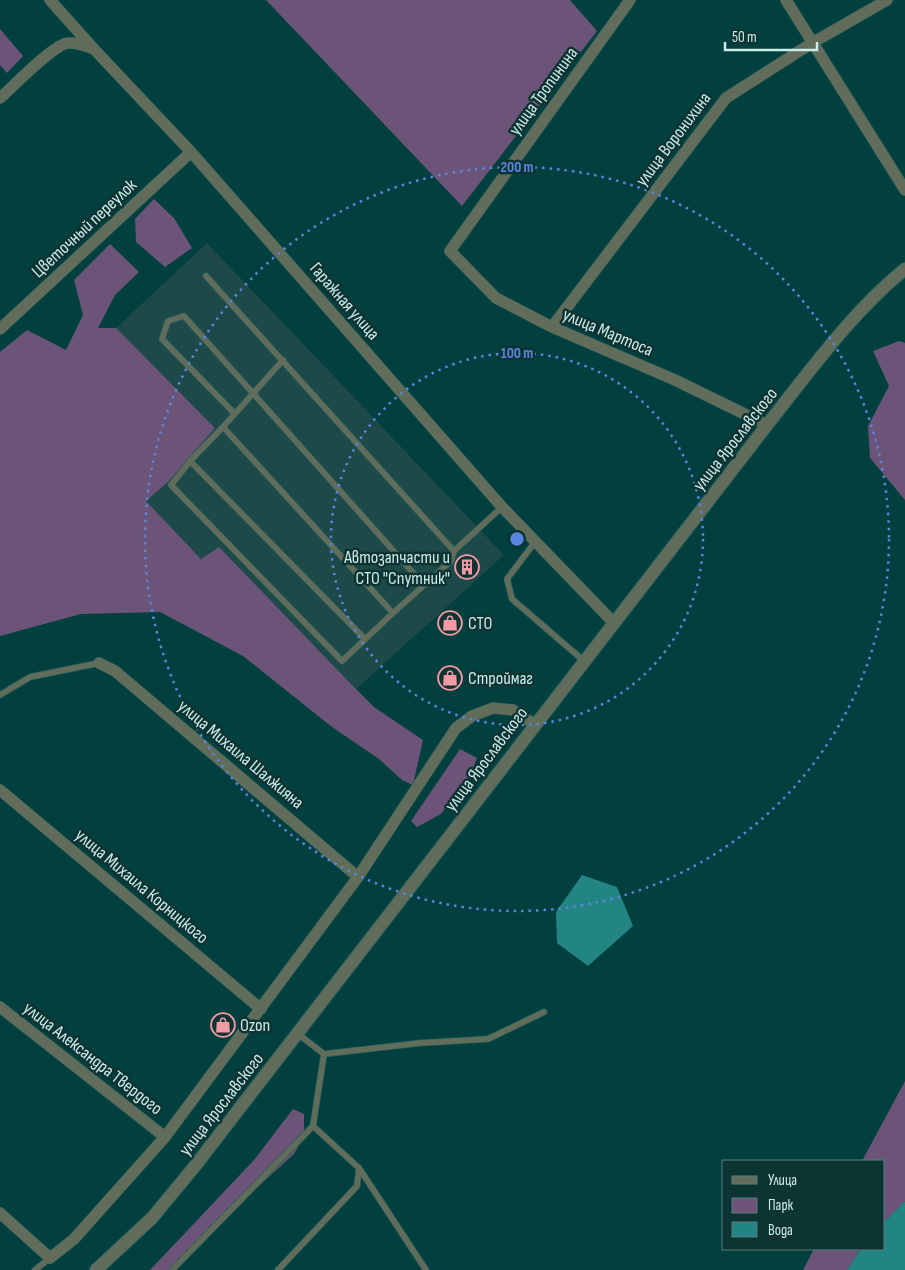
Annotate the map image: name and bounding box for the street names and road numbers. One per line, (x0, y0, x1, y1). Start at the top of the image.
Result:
street label: улица Тропинина (504, 43, 582, 139)
street label: улица Воронихина (631, 88, 716, 190)
street label: Цветочный переулок (28, 174, 141, 282)
street label: Гаражная улица (305, 258, 384, 344)
street label: улица Мартоса (560, 304, 656, 361)
street label: улица Ярославского (689, 384, 782, 495)
street label: улица Михаила Шалжияна (173, 696, 308, 813)
street label: улица Ярославского (440, 703, 532, 815)
street label: улица Михаила Корницкого (71, 825, 213, 948)
street label: улица Александра Твердого (19, 998, 166, 1119)
street label: улица Ярославского (175, 1049, 268, 1160)

